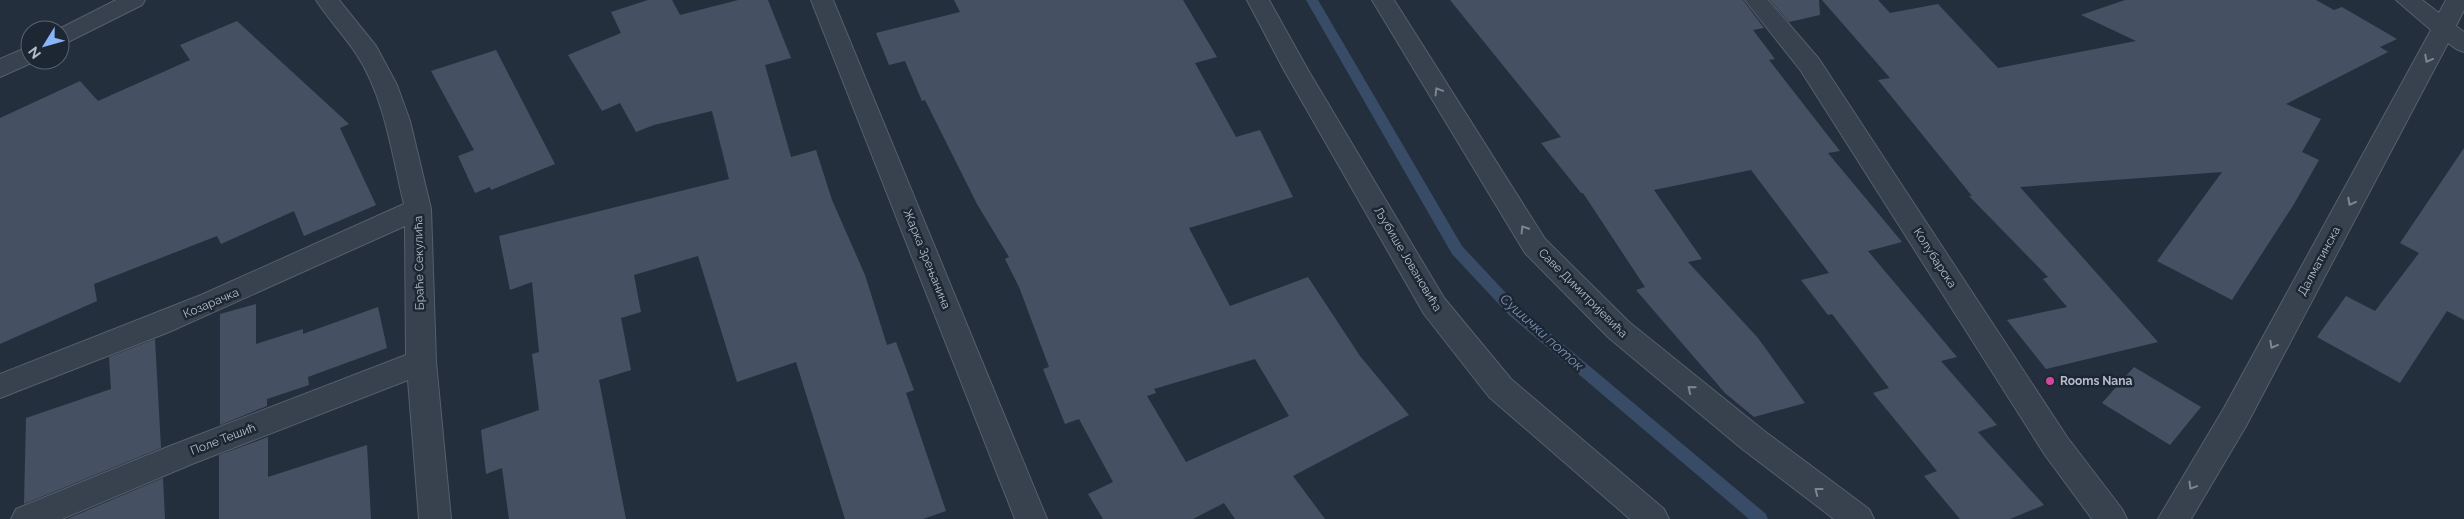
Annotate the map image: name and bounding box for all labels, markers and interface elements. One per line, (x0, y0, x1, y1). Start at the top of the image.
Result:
north arrow (20, 20, 70, 70)
text: N (25, 44, 44, 62)
one-way arrow (2424, 54, 2434, 63)
one-way arrow (1435, 88, 1445, 97)
one-way arrow (2347, 197, 2357, 206)
street label: Љубише Јовановића (1371, 204, 1445, 314)
street label: Жарка Зрењанина (901, 207, 953, 311)
street label: Браће Секулића (411, 216, 427, 310)
street label: Далматинска (2295, 224, 2343, 298)
one-way arrow (1521, 225, 1531, 234)
street label: Колубарска (1911, 226, 1959, 290)
street label: Саве Димитријевића (1536, 246, 1630, 340)
street label: Козарачка (181, 285, 241, 321)
water label: Сушички поток (1497, 290, 1587, 374)
one-way arrow (2270, 340, 2280, 349)
place label: Rooms Nana (2060, 374, 2133, 388)
marker: Rooms Nana (2044, 375, 2056, 387)
one-way arrow (1688, 387, 1697, 395)
street label: Поле Тешић (188, 420, 258, 458)
one-way arrow (2189, 480, 2199, 489)
one-way arrow (1815, 488, 1824, 496)

